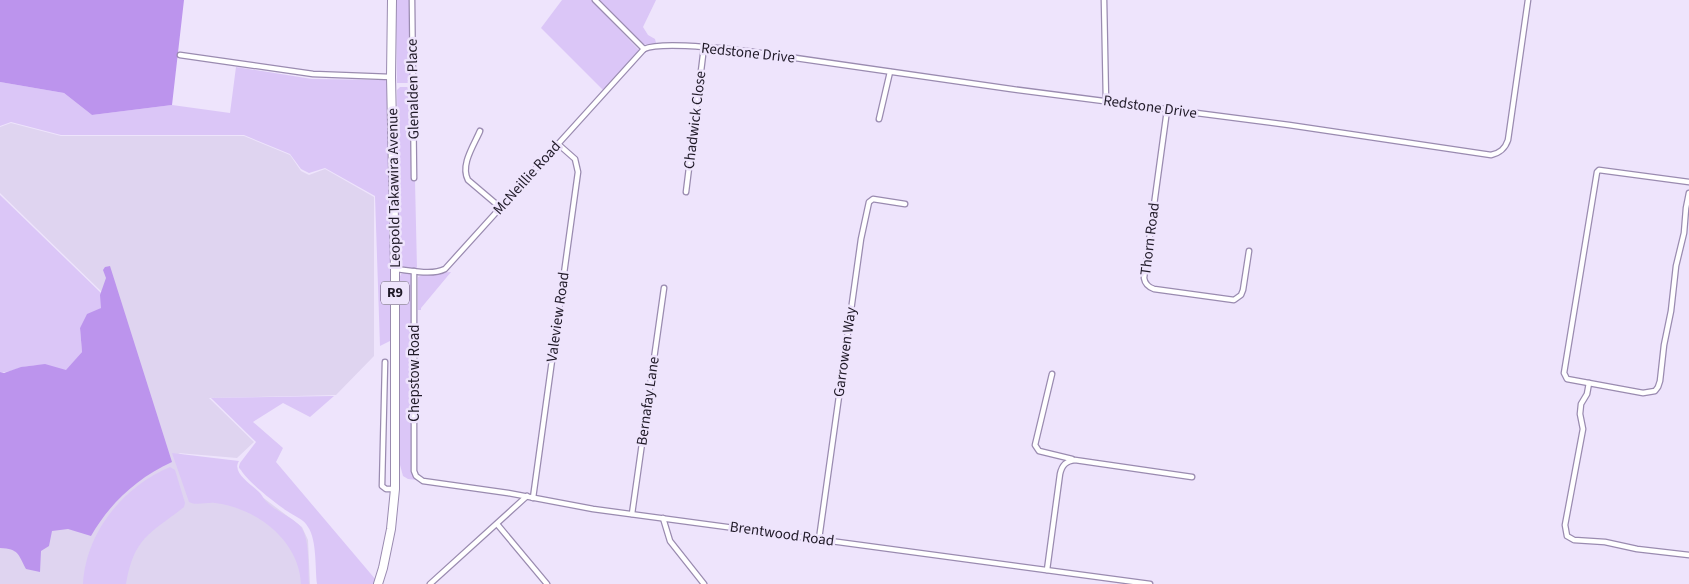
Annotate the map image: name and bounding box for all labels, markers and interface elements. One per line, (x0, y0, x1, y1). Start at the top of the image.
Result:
street label: Glenalden Place (402, 38, 424, 140)
street label: Redstone Drive (700, 38, 796, 68)
street label: Chadwick Close (679, 70, 711, 170)
street label: Redstone Drive (1102, 90, 1198, 124)
street label: Leopold Takawira Avenue (382, 108, 406, 268)
street label: McNeillie Road (488, 137, 566, 219)
street label: Thorn Road (1135, 202, 1165, 276)
street label: Valeview Road (541, 271, 575, 363)
road number: R9 (381, 282, 409, 304)
street label: Garrowen Way (828, 306, 862, 398)
street label: Chepstow Road (404, 324, 425, 422)
street label: Bernafay Lane (631, 355, 665, 447)
street label: Brentwood Road (728, 516, 836, 552)

